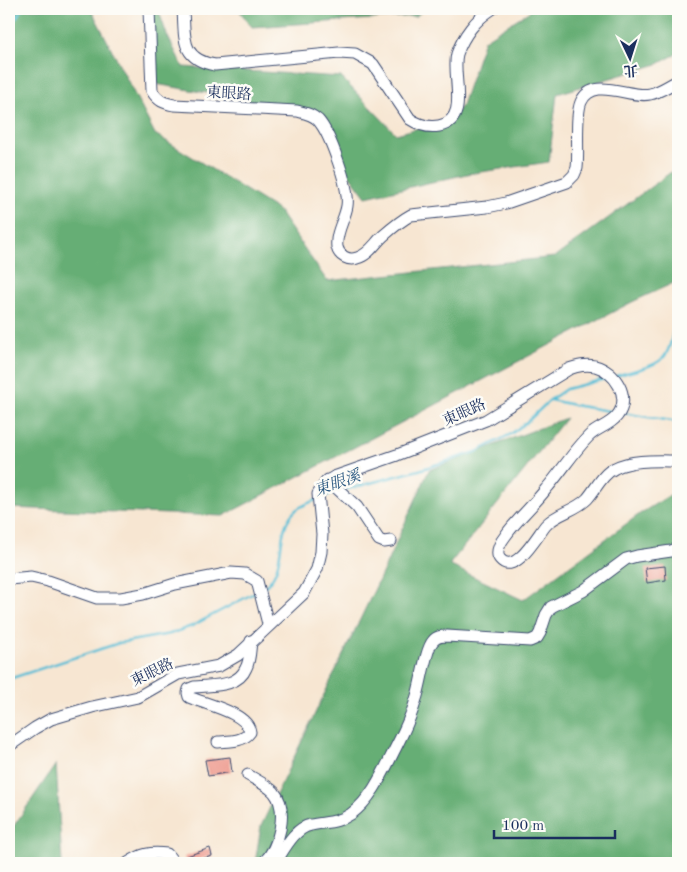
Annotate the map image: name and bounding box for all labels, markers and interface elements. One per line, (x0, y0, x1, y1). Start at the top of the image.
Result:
north arrow (604, 32, 654, 82)
text: 北 (623, 62, 638, 78)
street label: 東眼路 (206, 84, 252, 103)
street label: 東眼路 (440, 396, 488, 429)
water label: 東眼溪 (312, 466, 365, 500)
street label: 東眼路 (128, 655, 176, 690)
scale bar (494, 807, 616, 839)
text: 100 m (502, 819, 544, 834)

